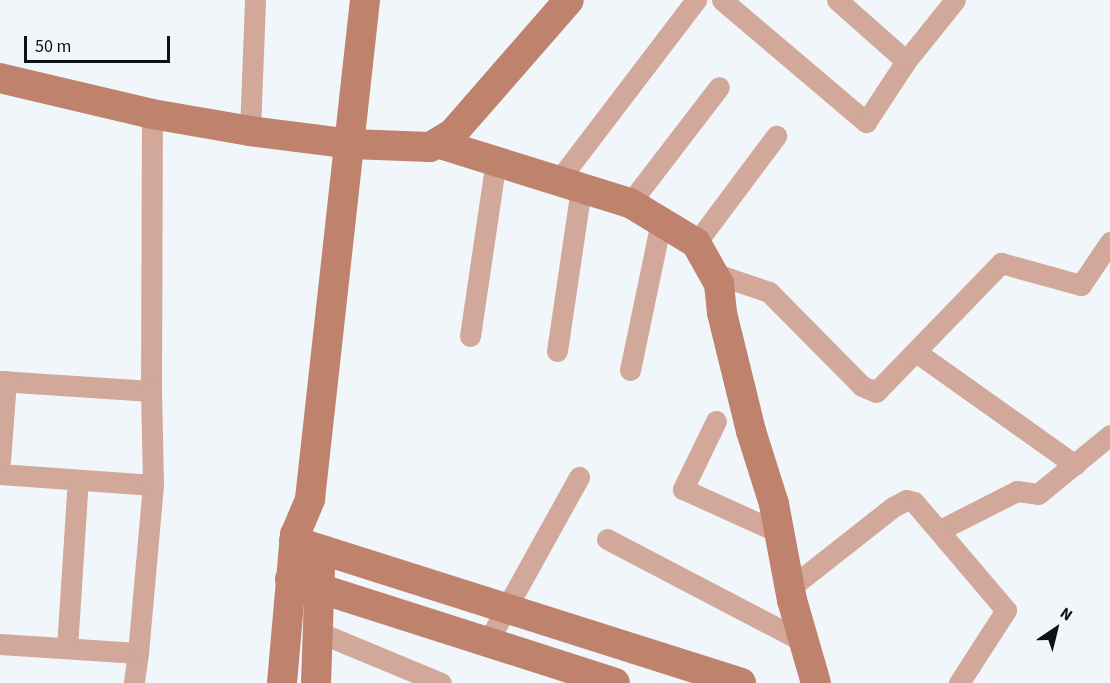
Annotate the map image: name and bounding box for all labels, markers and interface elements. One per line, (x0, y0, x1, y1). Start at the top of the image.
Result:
scale bar (27, 24, 172, 62)
text: 50 m (35, 34, 71, 59)
north arrow (1026, 599, 1086, 659)
text: N (1056, 602, 1077, 626)

